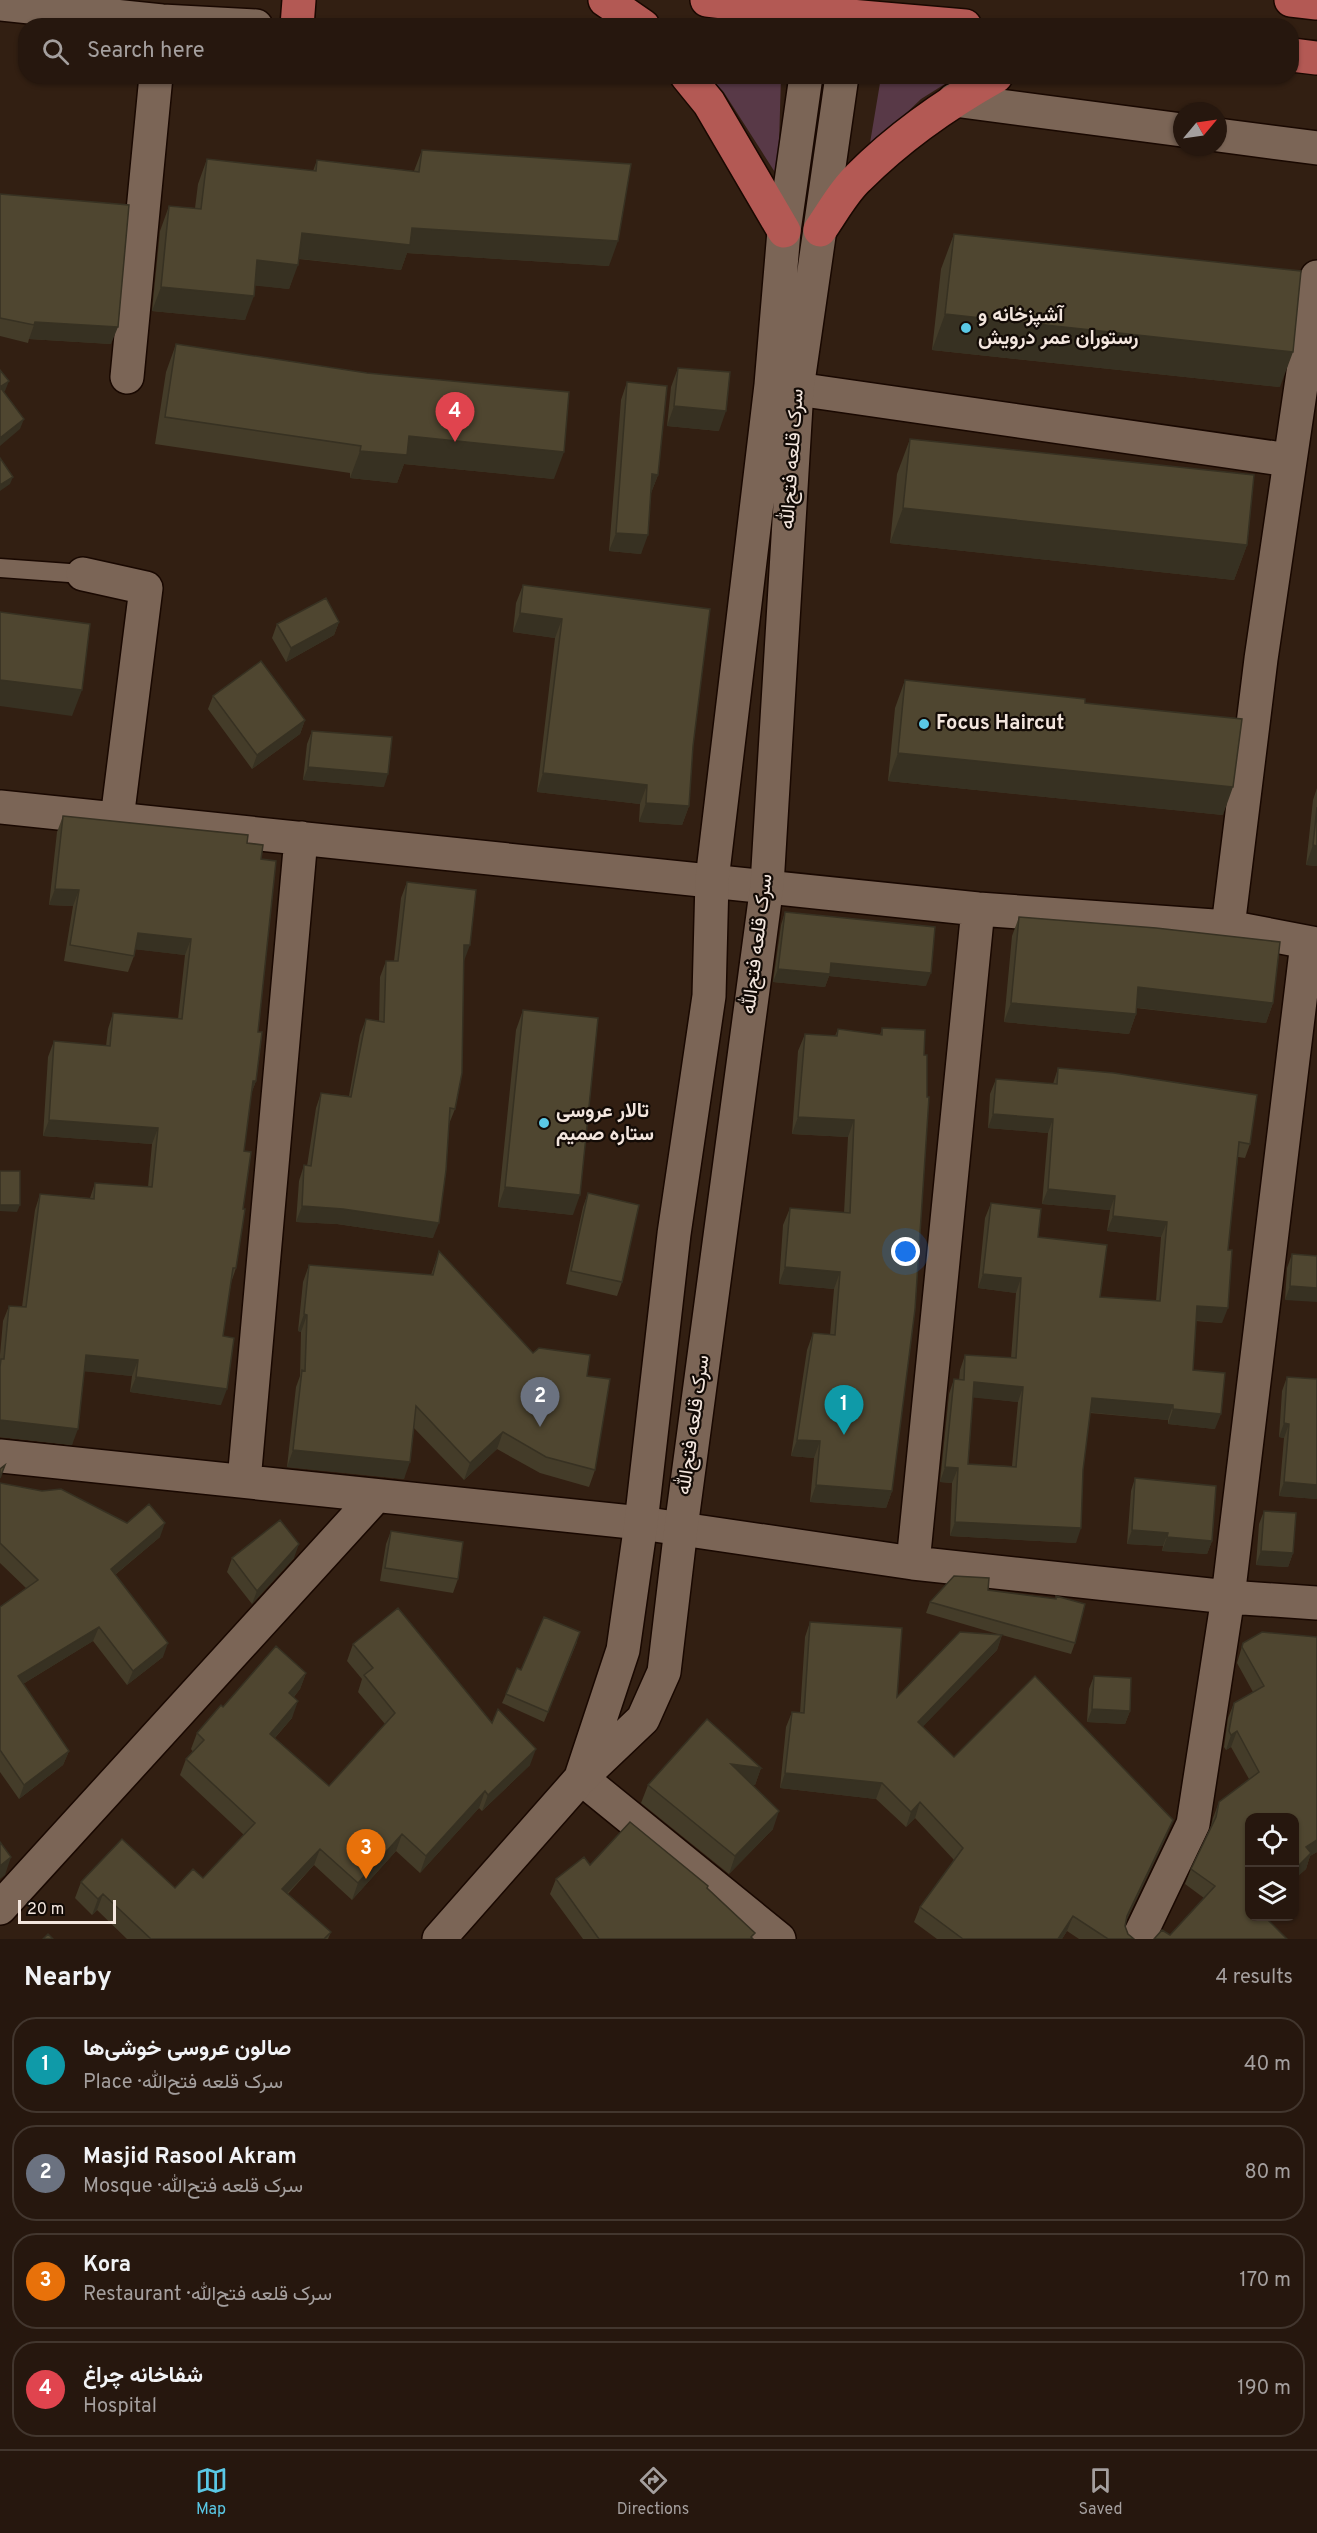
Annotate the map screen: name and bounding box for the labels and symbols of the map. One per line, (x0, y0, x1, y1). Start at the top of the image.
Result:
north arrow (1173, 102, 1227, 156)
place label: آشپزخانه و رستوران عمر درویش (978, 303, 1138, 352)
marker: آشپزخانه و رستوران عمر درویش (959, 321, 973, 335)
street label: سرک قلعه فتح‌الله (774, 388, 811, 530)
pin: 4 (436, 392, 474, 442)
place label: Focus Haircut (936, 711, 1065, 737)
marker: Focus Haircut (917, 717, 931, 731)
street label: سرک قلعه فتح‌الله (736, 872, 780, 1016)
place label: تالار عروسی ستاره صمیم (556, 1099, 654, 1148)
marker: تالار عروسی ستاره صمیم (537, 1116, 551, 1130)
your location (891, 1237, 920, 1266)
street label: سرک قلعه فتح‌الله (670, 1353, 717, 1497)
pin: 2 (520, 1378, 560, 1427)
pin: 1 (824, 1386, 864, 1435)
pin: 3 (346, 1830, 386, 1879)
scale bar (18, 1897, 116, 1924)

